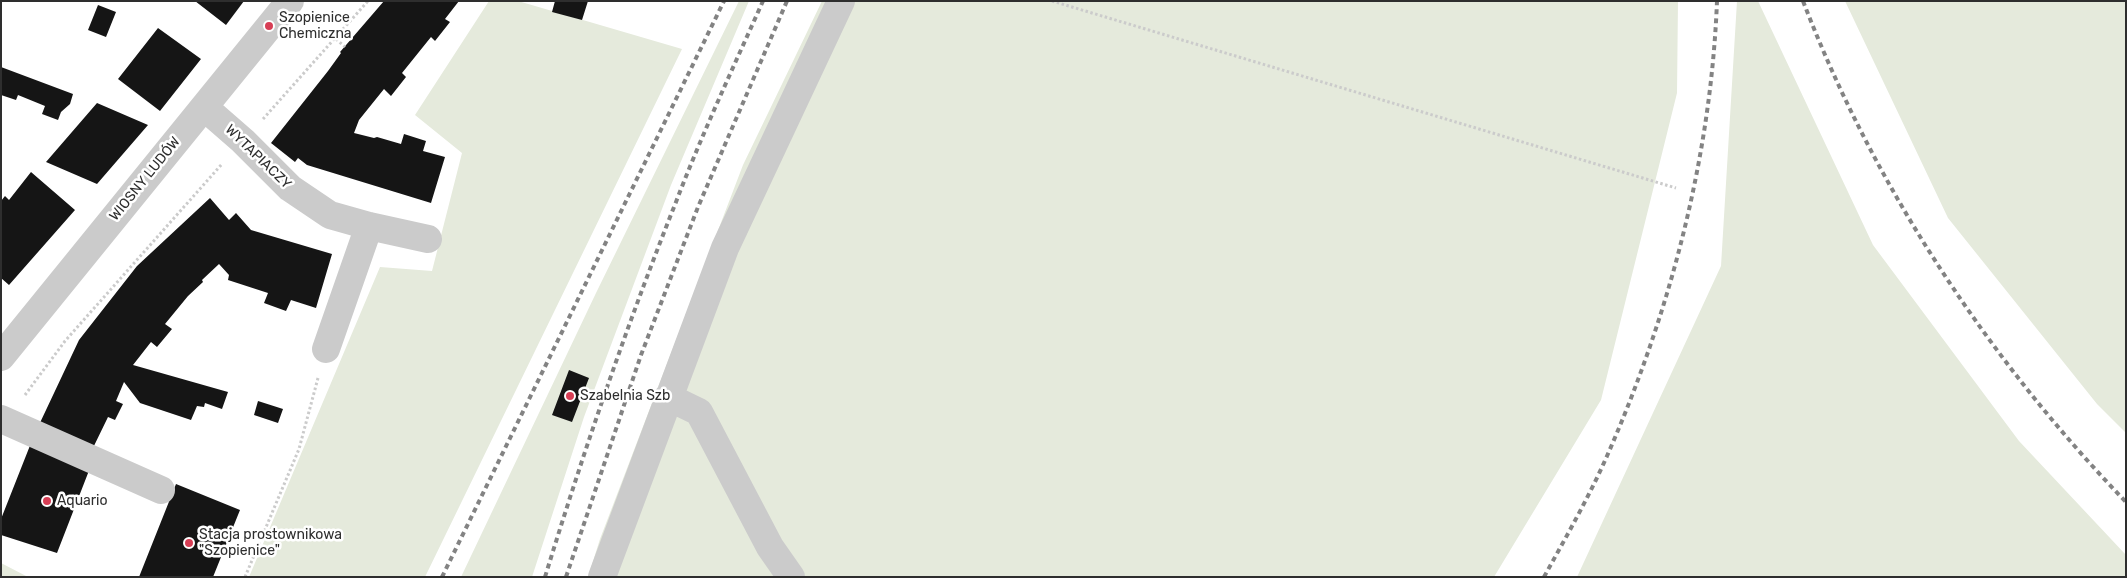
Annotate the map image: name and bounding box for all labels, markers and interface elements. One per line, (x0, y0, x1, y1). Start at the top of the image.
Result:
place label: Szopienice Chemiczna (279, 10, 352, 42)
marker: Szopienice Chemiczna (263, 20, 275, 32)
street label: WYTAPIACZY (221, 121, 295, 193)
street label: WIOSNY LUDÓW (106, 134, 184, 224)
place label: Szabelnia Szb (580, 388, 670, 404)
marker: Szabelnia Szb (564, 390, 576, 402)
place label: Aquario (57, 493, 108, 509)
marker: Aquario (41, 495, 53, 507)
place label: Stacja prostownikowa "Szopienice" (199, 527, 342, 560)
marker: Stacja prostownikowa "Szopienice" (183, 537, 195, 549)

